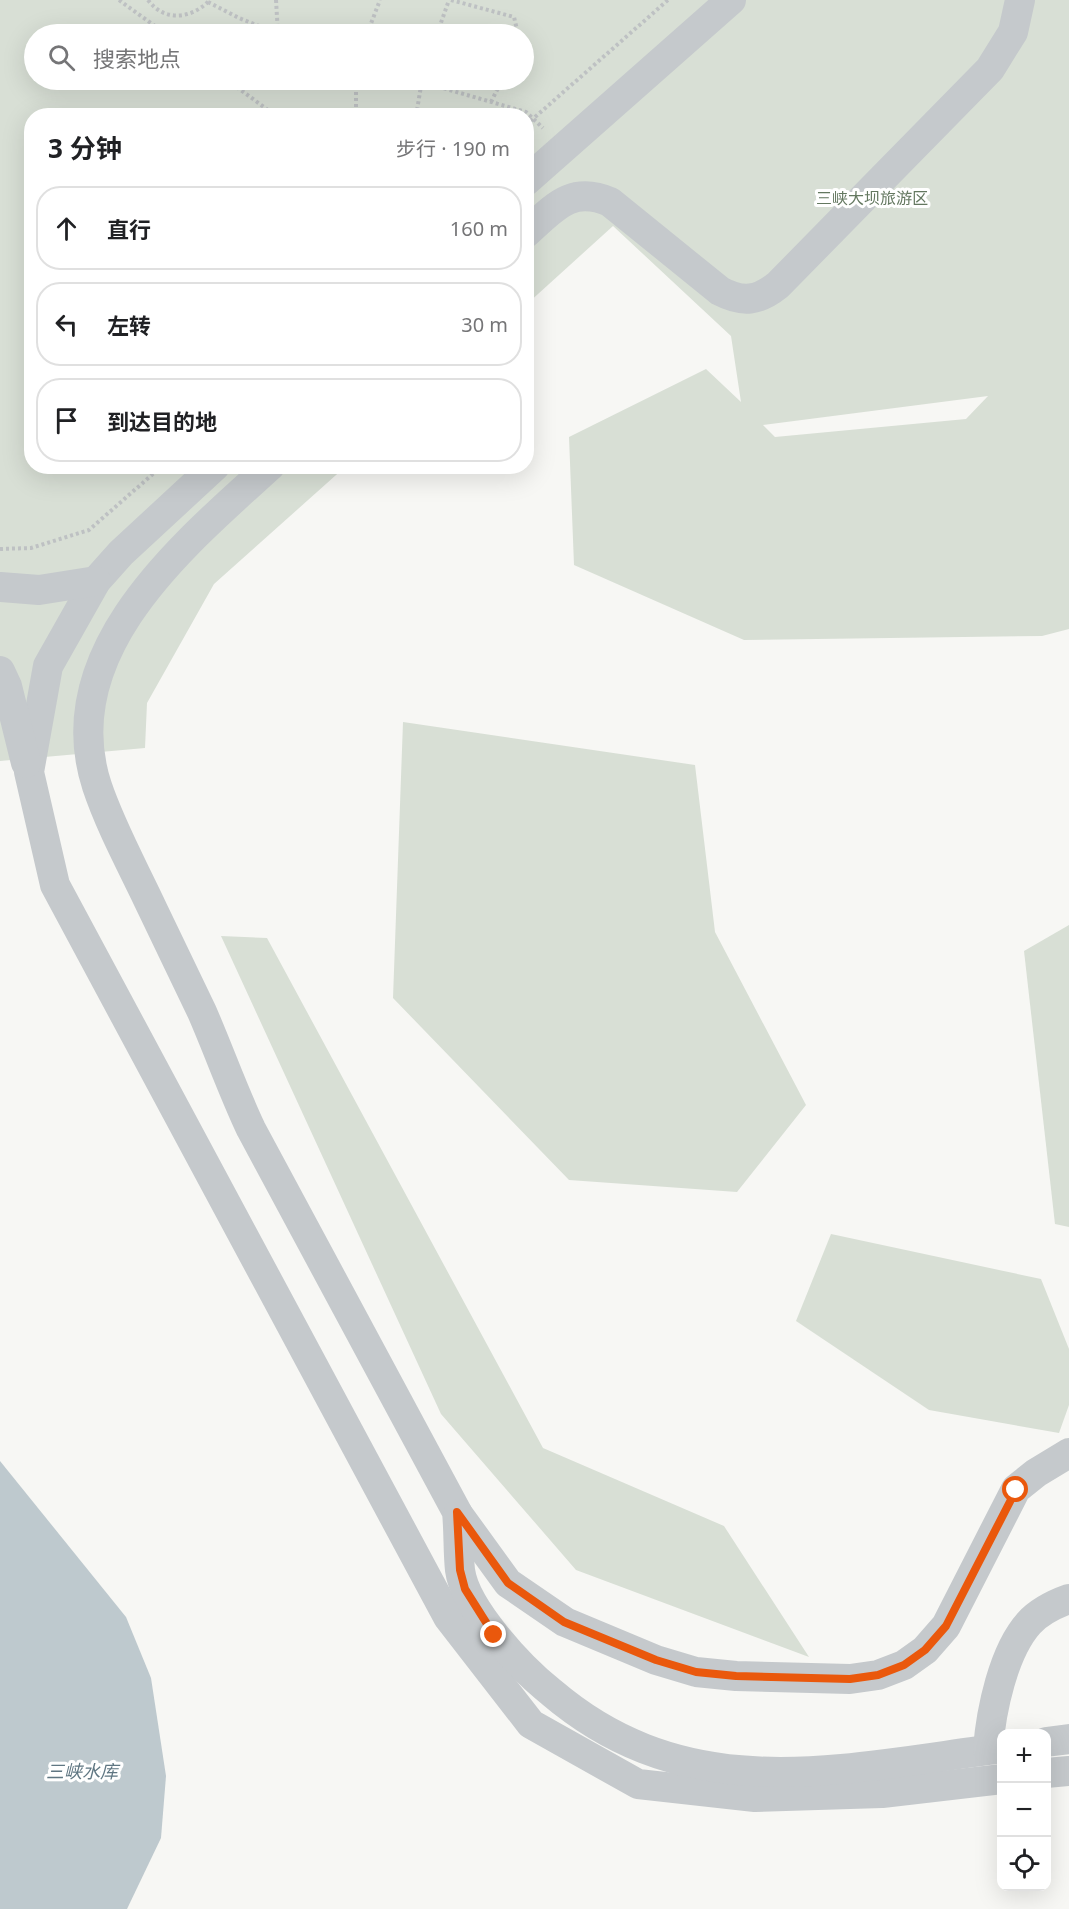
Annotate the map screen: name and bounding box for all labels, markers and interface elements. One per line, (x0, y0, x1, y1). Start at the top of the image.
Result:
search box (24, 24, 534, 90)
icon: search (45, 41, 78, 74)
text: 搜索地点 (93, 43, 181, 73)
text: 3 分钟 (48, 130, 122, 166)
text: 步行 · 190 m (396, 135, 510, 162)
park label: 三峡大坝旅游区 (816, 187, 928, 209)
icon: ahead (50, 212, 83, 245)
text: 直行 (107, 214, 151, 244)
text: 160 m (450, 215, 508, 242)
icon: left (50, 308, 83, 341)
text: 左转 (107, 310, 151, 340)
text: 30 m (461, 311, 508, 338)
icon: arrive (50, 404, 83, 437)
text: 到达目的地 (107, 406, 217, 436)
route start (1002, 1476, 1028, 1502)
route end (480, 1621, 506, 1647)
map controls (997, 1729, 1051, 1891)
button: + (997, 1729, 1051, 1783)
water label: 三峡水库 (46, 1759, 121, 1783)
button: − (997, 1783, 1051, 1837)
button: locate (997, 1837, 1051, 1891)

